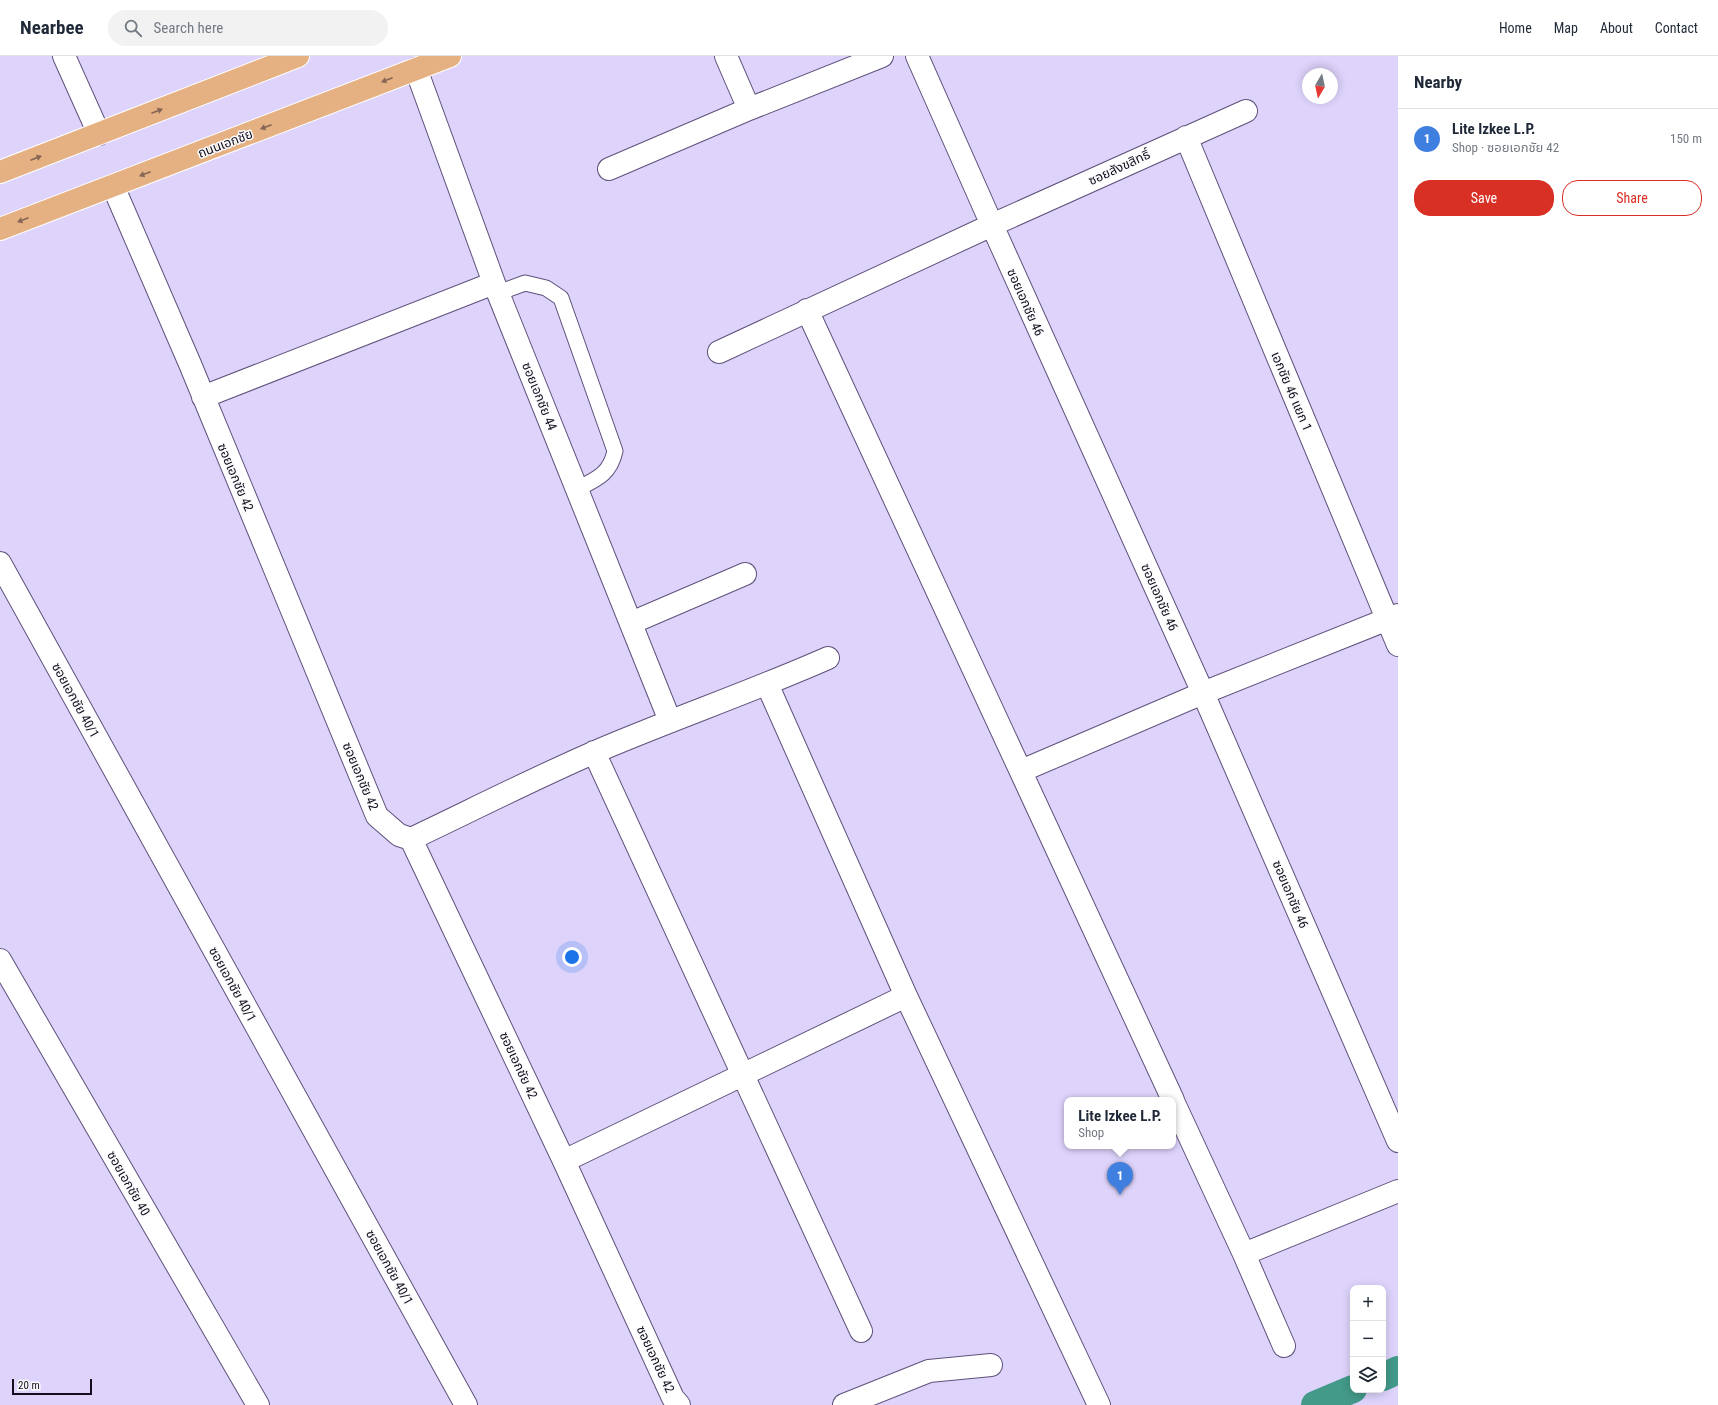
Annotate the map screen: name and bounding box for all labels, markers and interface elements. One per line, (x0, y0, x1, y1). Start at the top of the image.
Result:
search box (108, 10, 388, 46)
text: Nearbee (20, 16, 84, 39)
icon: search (122, 17, 144, 39)
text: Search here (154, 19, 223, 37)
text: Home (1499, 20, 1532, 36)
text: Map (1554, 20, 1578, 36)
text: About (1600, 20, 1633, 36)
text: Contact (1655, 20, 1698, 36)
north arrow (1302, 68, 1338, 104)
text: Nearby (1414, 72, 1462, 92)
one-way arrow (381, 78, 393, 84)
one-way arrow (152, 108, 164, 114)
text: Lite Izkee L.P. (1452, 120, 1535, 138)
one-way arrow (259, 125, 271, 131)
street label: ถนนเอกชัย (196, 126, 255, 161)
text: 1 (1424, 131, 1430, 146)
text: 150 m (1670, 131, 1702, 146)
text: Shop · ซอยเอกชัย 42 (1452, 140, 1559, 155)
street label: ซอยสังขสิทธิ์ (1086, 146, 1153, 188)
one-way arrow (31, 155, 43, 161)
one-way arrow (138, 171, 150, 177)
button: Save (1414, 180, 1554, 216)
button: Share (1562, 180, 1702, 216)
one-way arrow (17, 218, 29, 224)
street label: ซอยเอกชัย 46 (1004, 266, 1047, 338)
street label: เอกชัย 46 แยก 1 (1268, 349, 1315, 433)
street label: ซอยเอกชัย 44 (519, 360, 560, 433)
street label: ซอยเอกชัย 42 (215, 441, 257, 513)
street label: ซอยเอกชัย 46 (1138, 561, 1181, 633)
street label: ซอยเอกชัย 40/1 (49, 660, 102, 740)
street label: ซอยเอกชัย 42 (340, 740, 382, 812)
street label: ซอยเอกชัย 46 (1270, 858, 1312, 930)
street label: ซอยเอกชัย 40/1 (206, 944, 259, 1024)
your location (562, 947, 582, 967)
street label: ซอยเอกชัย 42 (497, 1029, 541, 1101)
popup (1064, 1097, 1176, 1149)
text: Lite Izkee L.P. (1078, 1107, 1162, 1125)
text: Shop (1078, 1125, 1104, 1140)
street label: ซอยเอกชัย 40 (104, 1148, 153, 1218)
pin: 1 (1107, 1162, 1133, 1195)
street label: ซอยเอกชัย 40/1 (363, 1227, 416, 1307)
map controls (1350, 1285, 1386, 1393)
button: + (1350, 1285, 1386, 1321)
button: − (1350, 1321, 1386, 1357)
street label: ซอยเอกชัย 42 (634, 1323, 678, 1395)
button: layers (1350, 1357, 1386, 1393)
scale bar (12, 1377, 92, 1396)
text: 20 m (18, 1379, 40, 1392)

